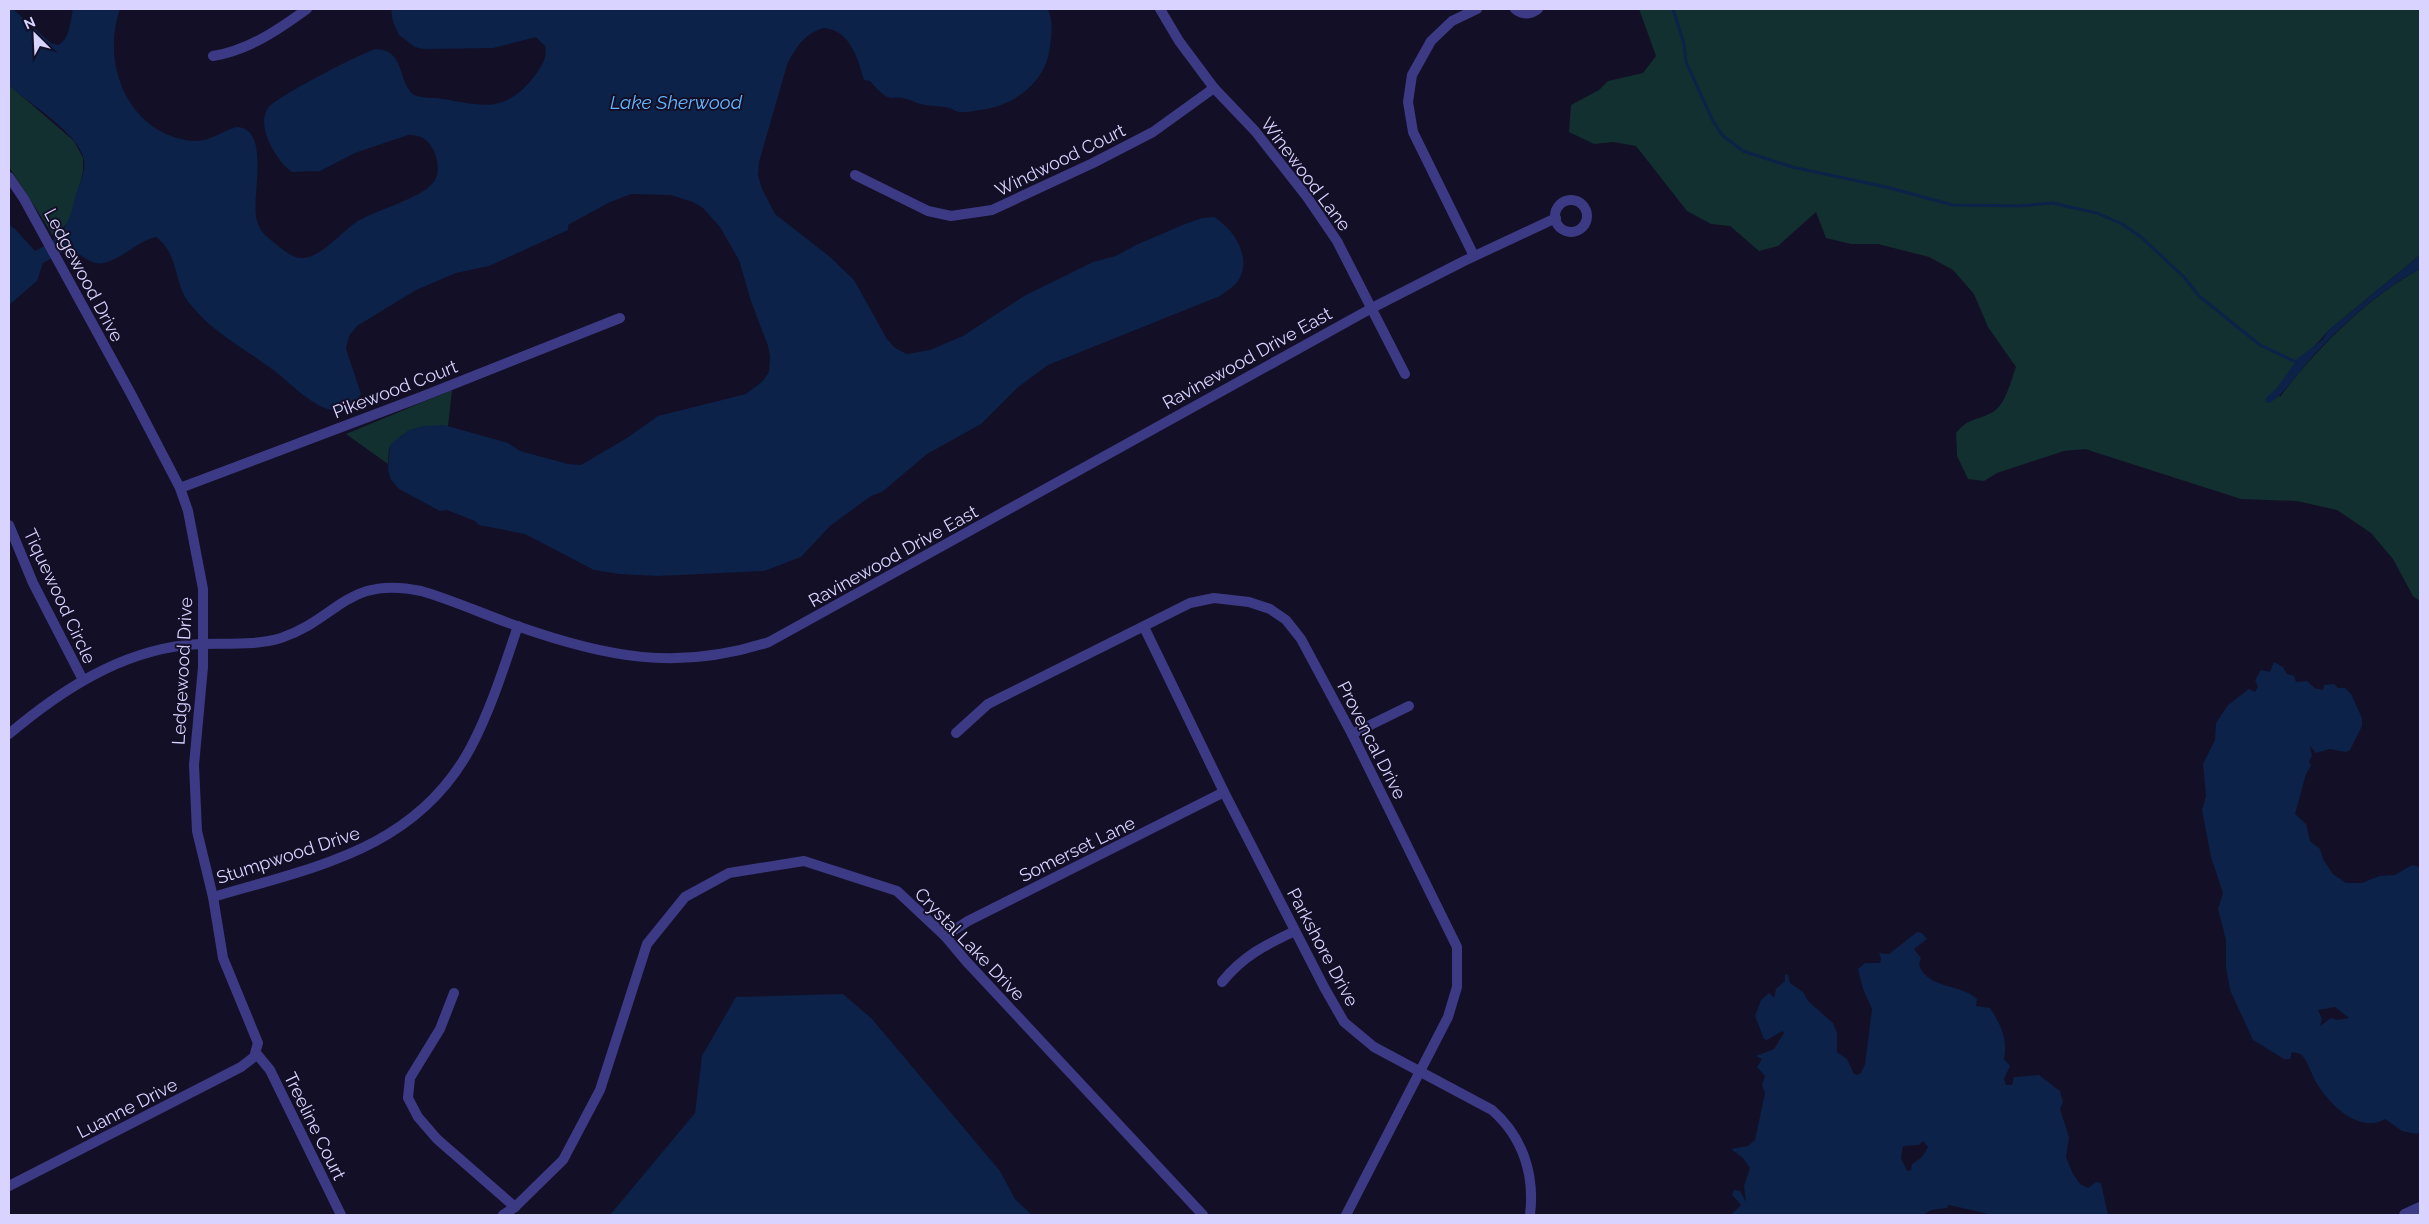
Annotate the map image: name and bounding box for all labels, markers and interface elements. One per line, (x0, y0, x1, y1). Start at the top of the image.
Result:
north arrow (10, 10, 60, 60)
text: N (22, 14, 38, 33)
water label: Lake Sherwood (610, 91, 743, 113)
street label: Winewood Lane (1257, 113, 1356, 235)
street label: Windwood Court (992, 119, 1128, 201)
street label: Ledgewood Drive (40, 205, 128, 346)
street label: Ravinewood Drive East (1159, 303, 1335, 413)
street label: Pikewood Court (330, 356, 460, 422)
street label: Ravinewood Drive East (805, 501, 981, 611)
street label: Tiquewood Circle (20, 525, 101, 667)
street label: Ledgewood Drive (168, 596, 196, 745)
street label: Provencal Drive (1333, 678, 1411, 803)
street label: Somerset Lane (1016, 812, 1139, 886)
street label: Stumpwood Drive (214, 822, 363, 888)
street label: Crystal Lake Drive (911, 883, 1030, 1005)
street label: Parkshore Drive (1283, 884, 1363, 1010)
street label: Treeline Court (280, 1069, 350, 1183)
street label: Luanne Drive (73, 1073, 181, 1142)

